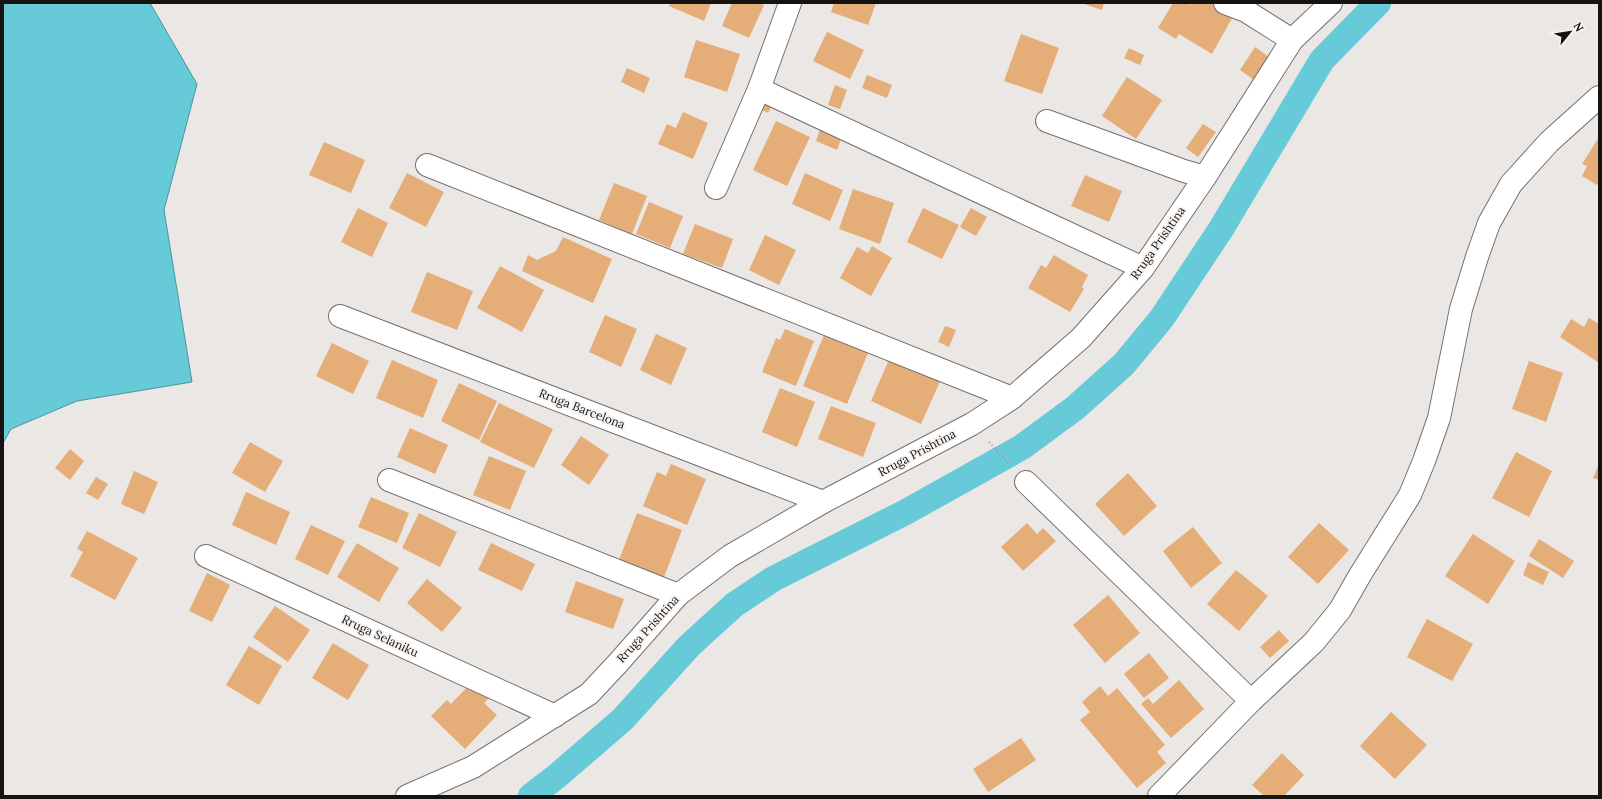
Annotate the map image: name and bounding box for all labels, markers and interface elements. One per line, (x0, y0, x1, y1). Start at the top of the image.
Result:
north arrow (1550, 12, 1590, 52)
text: N (1570, 20, 1587, 35)
street label: Rruga Prishtina (1127, 203, 1188, 282)
street label: Rruga Barcelona (537, 385, 627, 432)
street label: Rruga Prishtina (875, 426, 958, 479)
street label: Rruga Prishtina (613, 592, 682, 666)
street label: Rruga Selaniku (339, 611, 421, 660)

